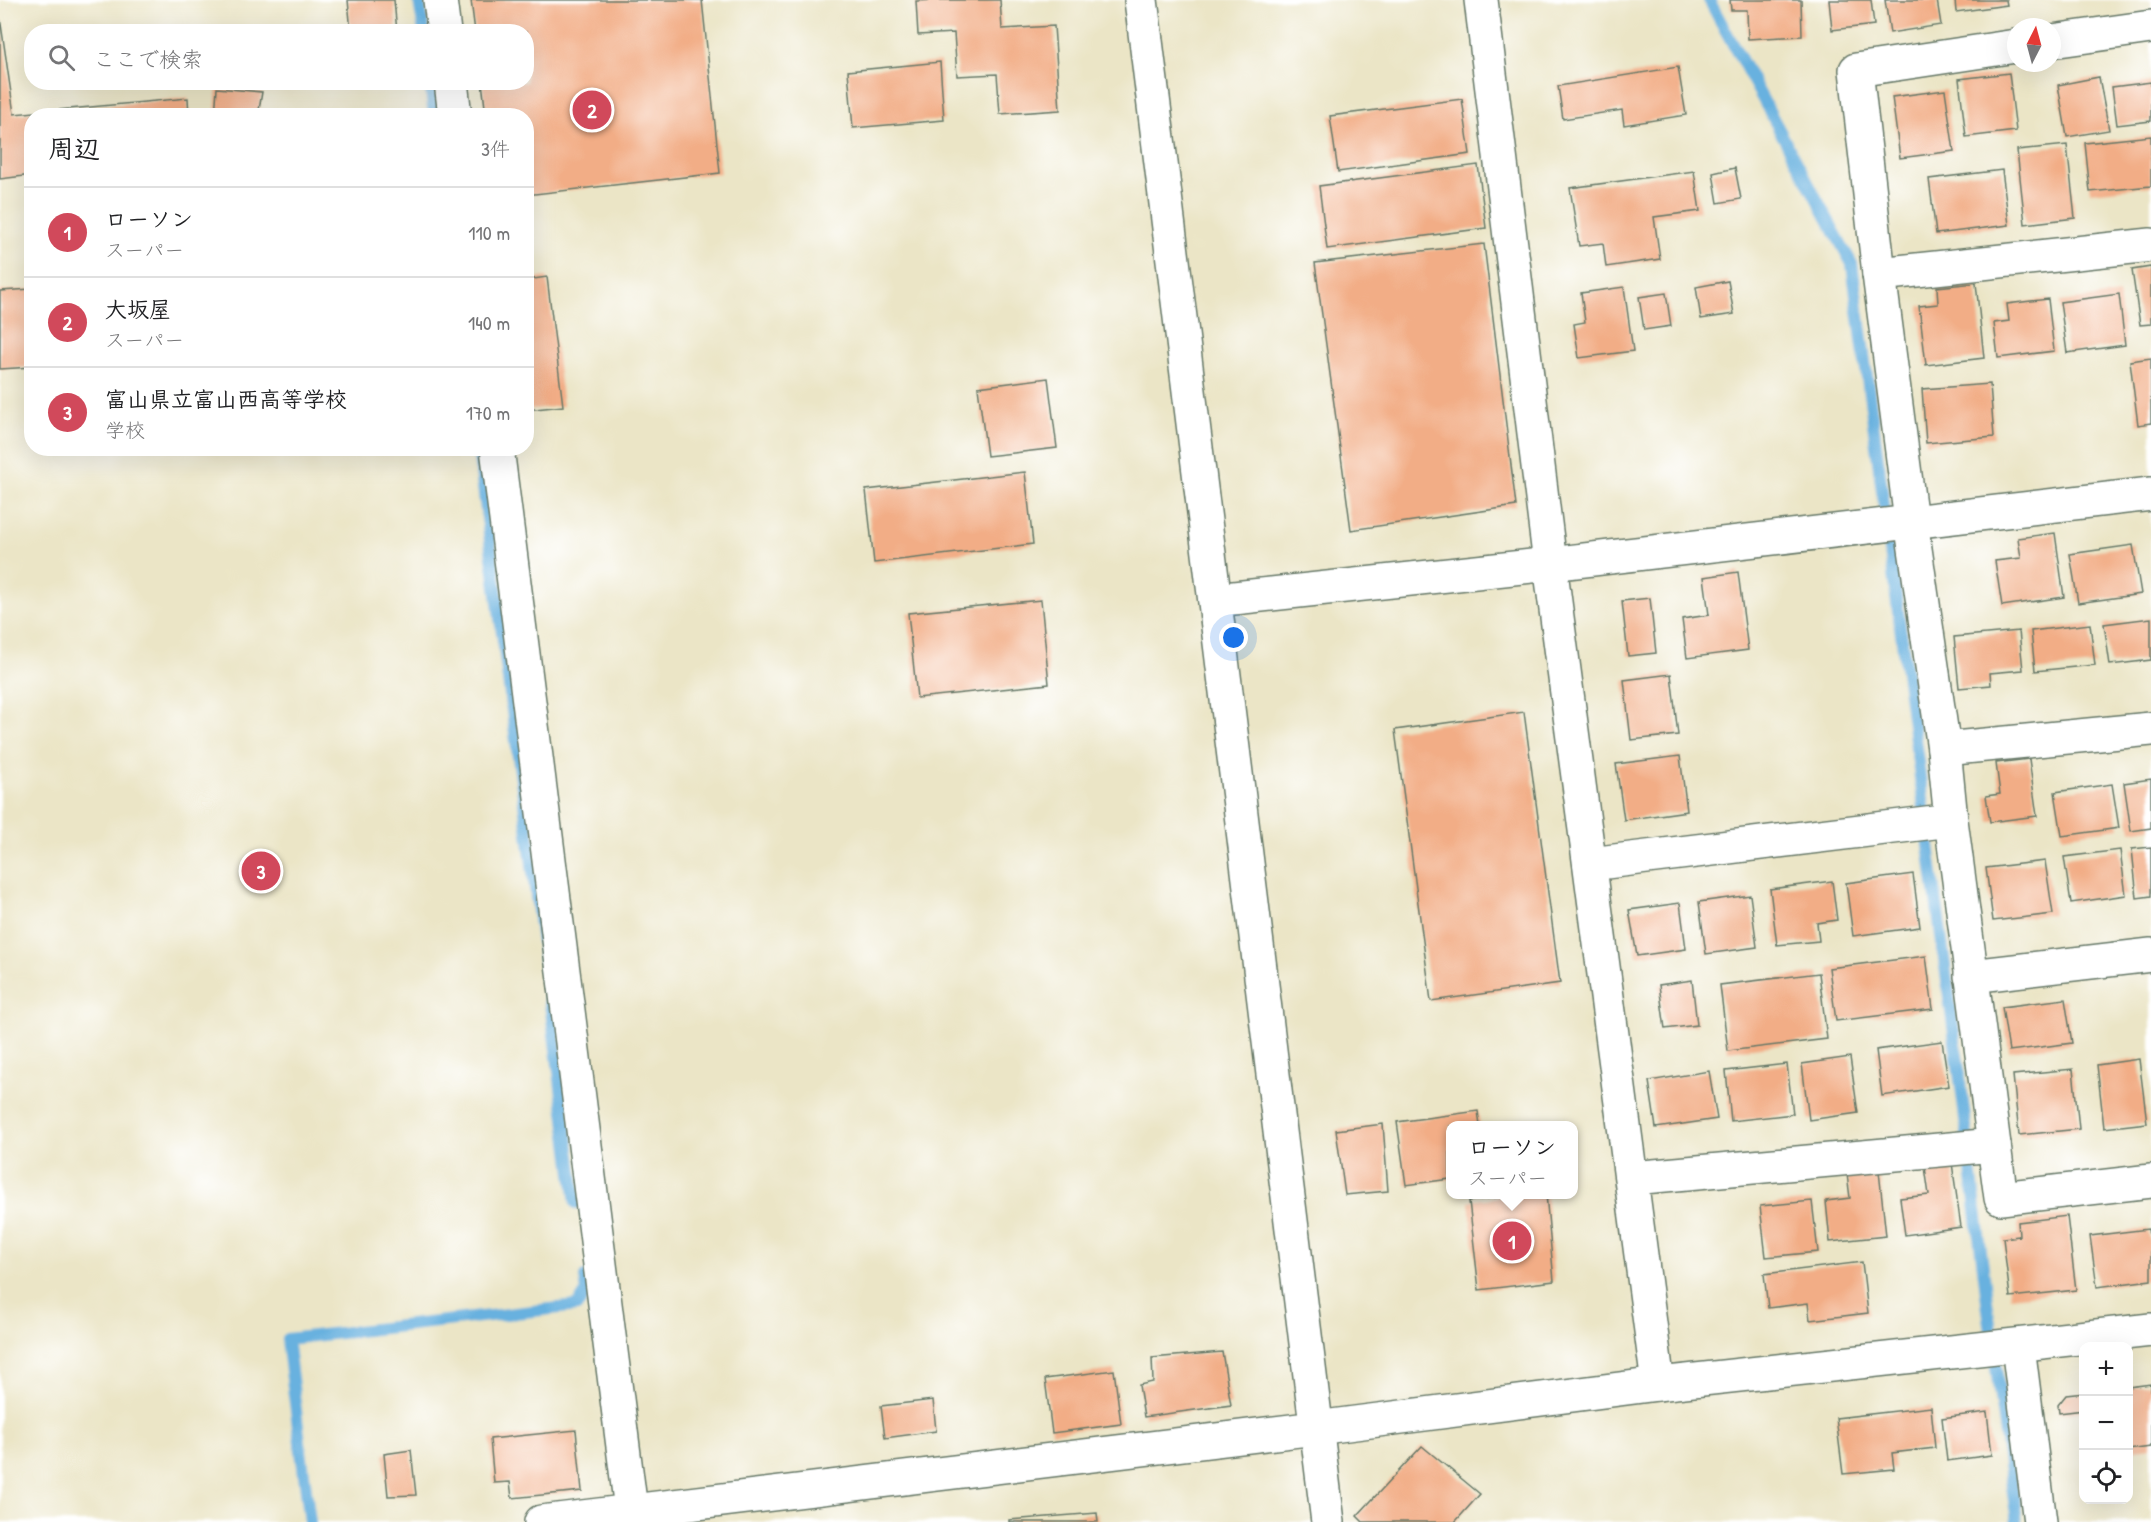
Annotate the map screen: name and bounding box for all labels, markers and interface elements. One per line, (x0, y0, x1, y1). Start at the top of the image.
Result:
north arrow (2007, 18, 2061, 72)
search box (24, 24, 534, 90)
icon: search (45, 41, 78, 74)
text: ここで検索 (93, 44, 203, 74)
pin: 2 (572, 88, 612, 132)
text: 周辺 (48, 131, 100, 166)
text: 3件 (481, 135, 510, 162)
text: ローソン (105, 204, 193, 234)
text: 1 (64, 219, 71, 246)
text: 110 m (468, 219, 510, 246)
text: スーパー (105, 236, 184, 263)
text: 大坂屋 (105, 294, 171, 324)
text: 2 (63, 309, 72, 336)
text: 140 m (468, 309, 510, 336)
text: スーパー (105, 326, 184, 353)
text: 富山県立富山西高等学校 (105, 384, 347, 414)
text: 3 (63, 399, 72, 426)
text: 170 m (466, 399, 510, 426)
text: 学校 (105, 416, 145, 443)
your location (1219, 623, 1248, 652)
pin: 3 (242, 848, 280, 894)
popup (1446, 1121, 1578, 1199)
text: ローソン (1468, 1132, 1556, 1162)
text: スーパー (1468, 1164, 1547, 1191)
pin: 1 (1492, 1218, 1532, 1264)
map controls (2079, 1342, 2133, 1504)
button: + (2079, 1342, 2133, 1396)
button: − (2079, 1396, 2133, 1450)
button: locate (2079, 1450, 2133, 1504)

